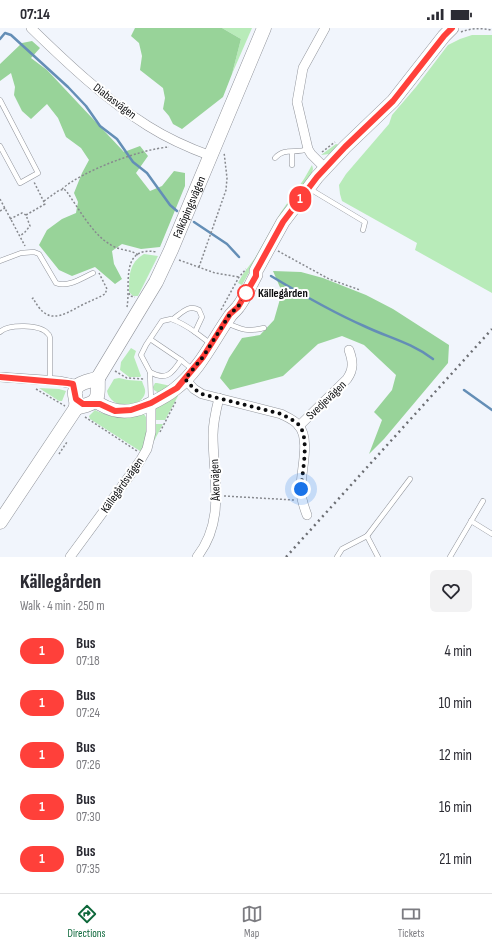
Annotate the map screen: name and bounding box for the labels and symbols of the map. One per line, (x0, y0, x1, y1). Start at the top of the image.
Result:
street label: Diabasvägen (90, 80, 139, 123)
street label: Falköpingsvägen (170, 174, 209, 241)
line badge: 1 (287, 186, 313, 212)
marker: Källegården (237, 284, 255, 302)
place label: Källegården (258, 286, 308, 301)
street label: Svedjevägen (303, 378, 350, 423)
street label: Källegårdsvägen (98, 454, 147, 516)
street label: Åkervägen (207, 459, 224, 502)
your location (291, 479, 311, 499)

